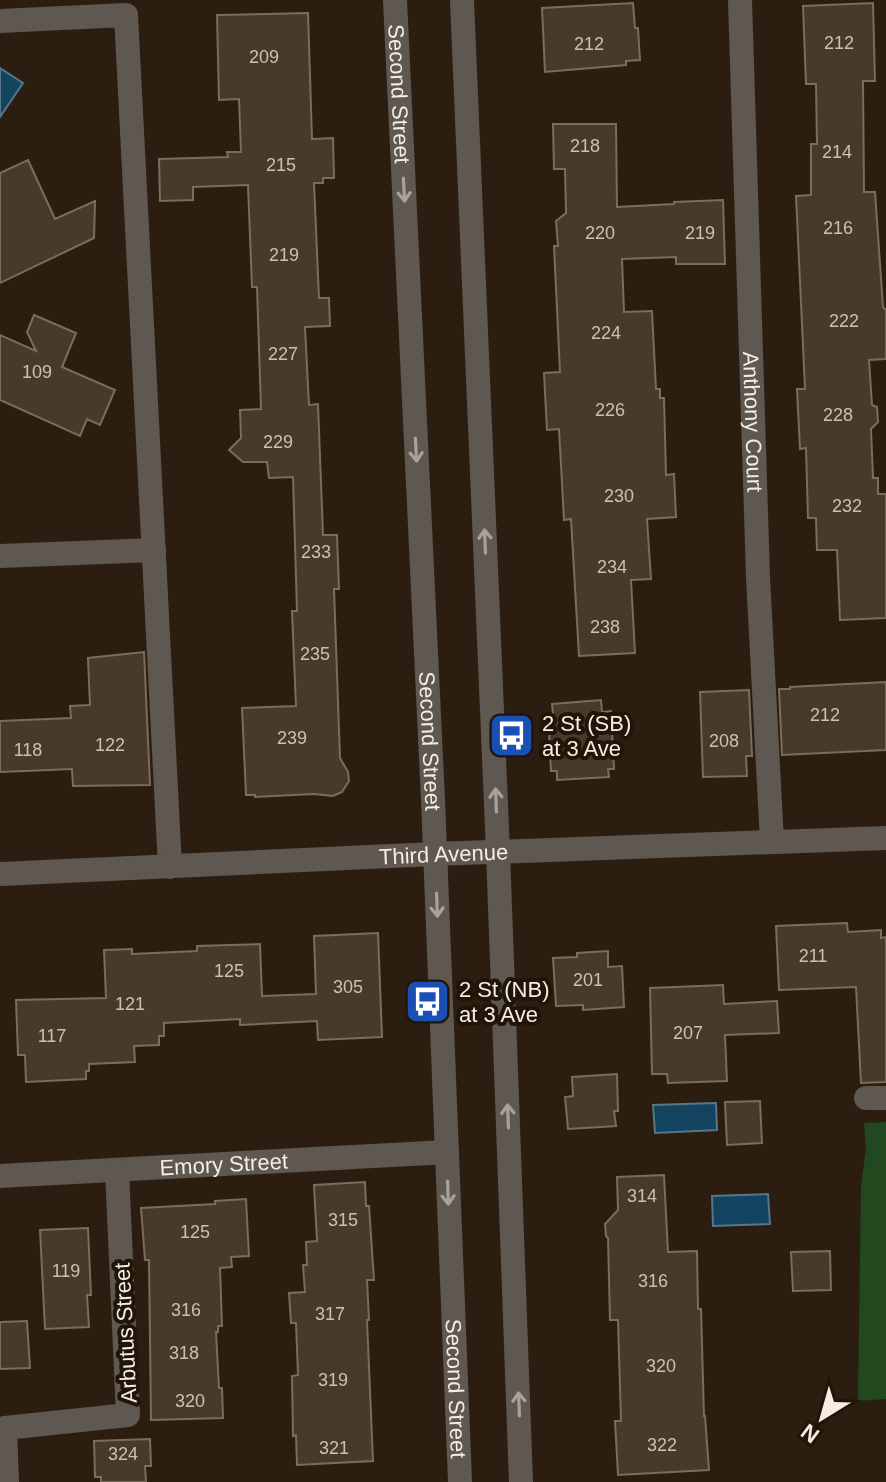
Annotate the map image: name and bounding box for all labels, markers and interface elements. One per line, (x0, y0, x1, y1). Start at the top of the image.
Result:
street label: Second Street (383, 24, 415, 164)
house number: 212 (824, 33, 854, 53)
house number: 212 (574, 34, 604, 54)
house number: 209 (249, 47, 279, 67)
house number: 218 (570, 136, 600, 156)
house number: 214 (822, 142, 852, 162)
house number: 215 (266, 155, 296, 175)
one-way arrow (397, 176, 412, 203)
house number: 216 (823, 218, 853, 238)
house number: 220 (585, 223, 615, 243)
house number: 219 (685, 223, 715, 243)
house number: 219 (269, 245, 299, 265)
house number: 222 (829, 311, 859, 331)
house number: 224 (591, 323, 621, 343)
house number: 227 (268, 344, 298, 364)
street label: Anthony Court (738, 351, 767, 493)
house number: 109 (22, 362, 52, 382)
house number: 226 (595, 400, 625, 420)
house number: 228 (823, 405, 853, 425)
house number: 229 (263, 432, 293, 452)
one-way arrow (409, 436, 424, 462)
house number: 230 (604, 486, 634, 506)
house number: 232 (832, 496, 862, 516)
one-way arrow (477, 528, 492, 555)
house number: 233 (301, 542, 331, 562)
house number: 234 (597, 557, 627, 577)
house number: 238 (590, 617, 620, 637)
house number: 235 (300, 644, 330, 664)
street label: Second Street (414, 671, 445, 811)
house number: 212 (810, 705, 840, 725)
place label: 2 St (SB) at 3 Ave (542, 711, 631, 761)
bus stop icon: 2 St (SB) at 3 Ave (487, 712, 535, 760)
house number: 239 (277, 728, 307, 748)
house number: 208 (709, 731, 739, 751)
house number: 122 (95, 735, 125, 755)
house number: 118 (14, 740, 42, 760)
one-way arrow (488, 788, 503, 814)
street label: Third Avenue (378, 839, 509, 870)
one-way arrow (430, 891, 445, 918)
house number: 211 (799, 946, 827, 966)
house number: 125 (214, 961, 244, 981)
house number: 201 (573, 970, 603, 990)
house number: 305 (333, 977, 363, 997)
place label: 2 St (NB) at 3 Ave (459, 977, 549, 1027)
bus stop icon: 2 St (NB) at 3 Ave (404, 978, 452, 1026)
house number: 121 (115, 994, 145, 1014)
house number: 207 (673, 1023, 703, 1043)
house number: 117 (38, 1026, 66, 1046)
one-way arrow (500, 1103, 515, 1130)
street label: Emory Street (159, 1149, 289, 1180)
one-way arrow (441, 1179, 456, 1206)
house number: 314 (627, 1186, 657, 1206)
house number: 315 (328, 1210, 358, 1230)
house number: 125 (180, 1222, 210, 1242)
house number: 119 (52, 1261, 80, 1281)
street label: Arbutus Street (109, 1262, 142, 1404)
house number: 316 (638, 1271, 668, 1291)
house number: 316 (171, 1300, 201, 1320)
house number: 317 (315, 1304, 345, 1324)
street label: Second Street (441, 1318, 471, 1459)
house number: 318 (169, 1343, 199, 1363)
house number: 320 (646, 1356, 676, 1376)
house number: 319 (318, 1370, 348, 1390)
north arrow (782, 1378, 862, 1458)
house number: 320 (175, 1391, 205, 1411)
one-way arrow (511, 1391, 526, 1418)
text: N (796, 1419, 824, 1448)
house number: 322 (647, 1435, 677, 1455)
house number: 321 (319, 1438, 349, 1458)
house number: 324 (108, 1444, 138, 1464)

